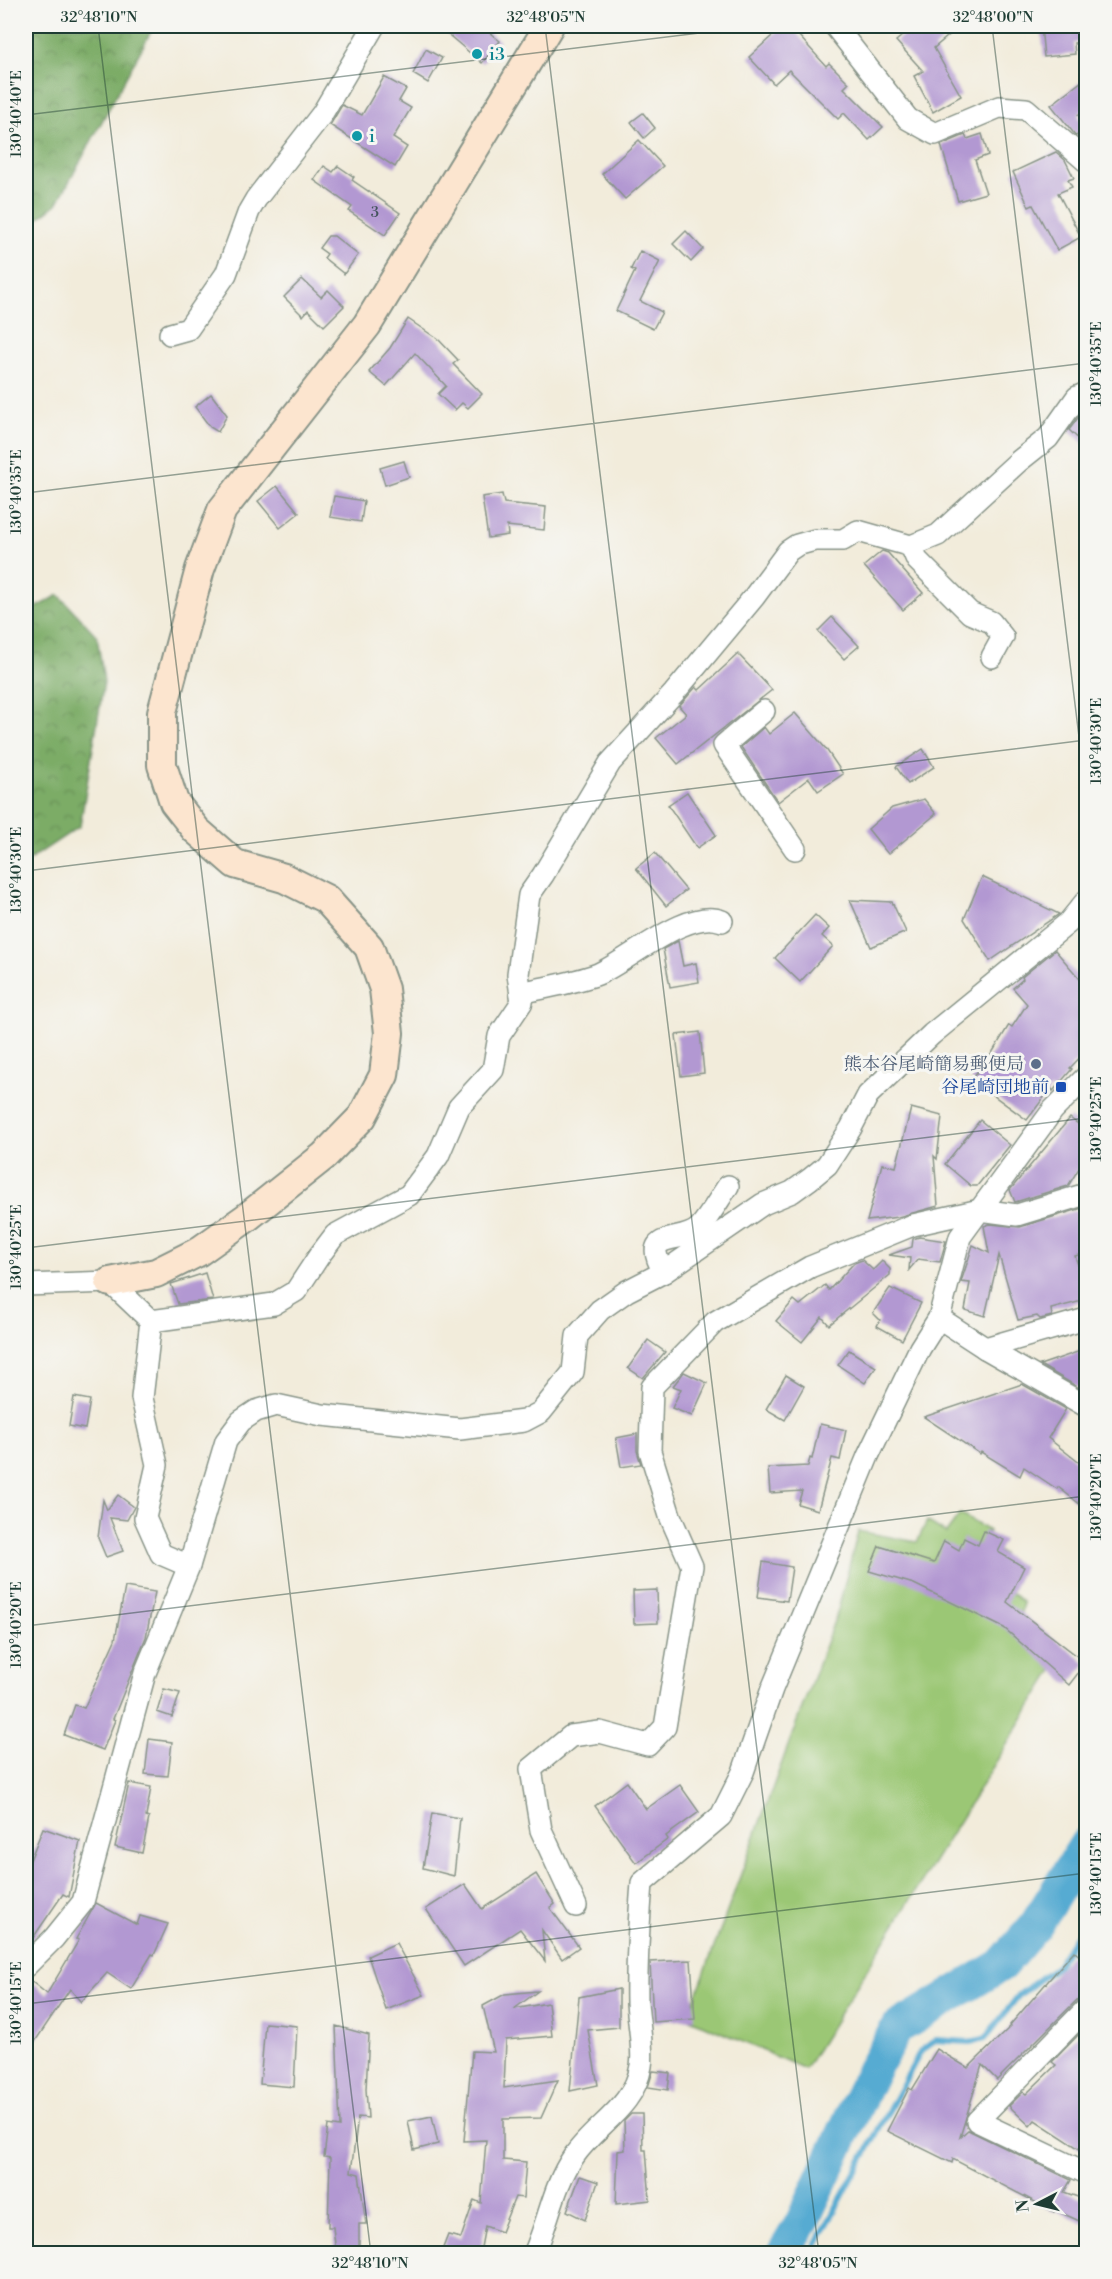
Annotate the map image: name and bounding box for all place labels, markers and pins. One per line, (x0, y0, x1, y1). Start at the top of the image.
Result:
place label: i3 (489, 43, 505, 66)
marker: i3 (470, 47, 484, 61)
place label: i (369, 125, 375, 148)
marker: i (350, 129, 364, 143)
place label: 熊本谷尾崎簡易郵便局 (844, 1053, 1024, 1076)
marker: 熊本谷尾崎簡易郵便局 (1029, 1057, 1043, 1071)
place label: 谷尾崎団地前 (941, 1076, 1049, 1099)
marker: 谷尾崎団地前 (1054, 1080, 1068, 1094)

